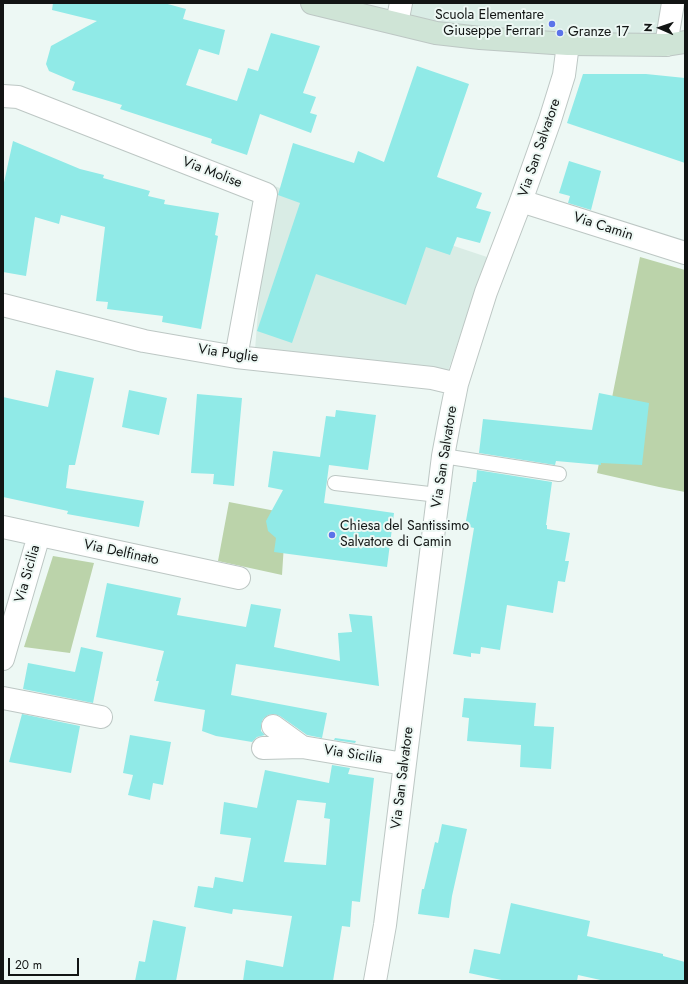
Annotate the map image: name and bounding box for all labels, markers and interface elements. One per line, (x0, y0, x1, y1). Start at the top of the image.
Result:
place label: Scuola Elementare Giuseppe Ferrari (435, 8, 544, 40)
north arrow (640, 8, 680, 48)
marker: Scuola Elementare Giuseppe Ferrari (547, 19, 557, 29)
text: N (640, 23, 656, 32)
place label: Granze 17 (568, 25, 629, 41)
marker: Granze 17 (555, 28, 565, 38)
street label: Via San Salvatore (515, 97, 565, 199)
street label: Via Molise (180, 154, 244, 192)
street label: Via Camin (571, 209, 635, 245)
street label: Via Puglie (197, 341, 259, 367)
street label: Via San Salvatore (429, 405, 461, 509)
place label: Chiesa del Santissimo Salvatore di Camin (340, 519, 469, 552)
marker: Chiesa del Santissimo Salvatore di Camin (327, 530, 337, 540)
street label: Via Delfinato (82, 537, 160, 569)
street label: Via Sicilia (12, 543, 44, 605)
street label: Via San Salvatore (388, 726, 418, 830)
street label: Via Sicilia (323, 742, 383, 768)
scale bar (10, 950, 81, 976)
text: 20 m (15, 956, 42, 974)

